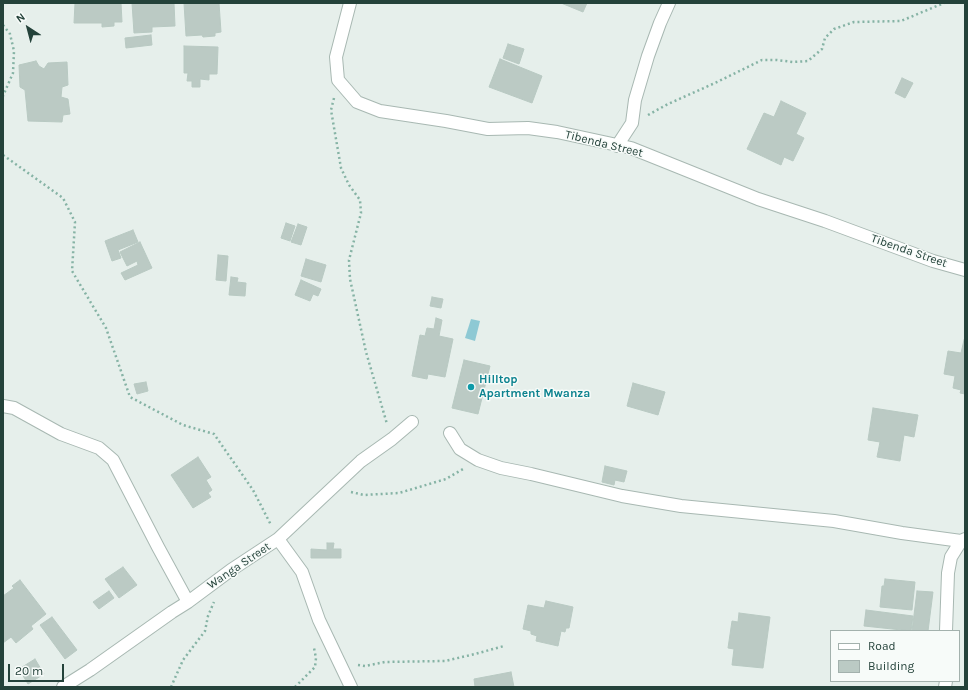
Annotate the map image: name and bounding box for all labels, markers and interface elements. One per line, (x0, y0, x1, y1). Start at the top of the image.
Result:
north arrow (8, 8, 48, 48)
text: N (14, 10, 28, 25)
street label: Tibenda Street (564, 127, 644, 161)
street label: Tibenda Street (869, 231, 949, 271)
place label: Hilltop Apartment Mwanza (479, 373, 590, 401)
marker: Hilltop Apartment Mwanza (466, 382, 476, 392)
street label: Wanga Street (205, 540, 273, 592)
legend (830, 630, 960, 682)
text: Road (868, 639, 896, 653)
scale bar (10, 656, 66, 682)
text: Building (868, 659, 914, 673)
text: 20 m (15, 664, 43, 678)

